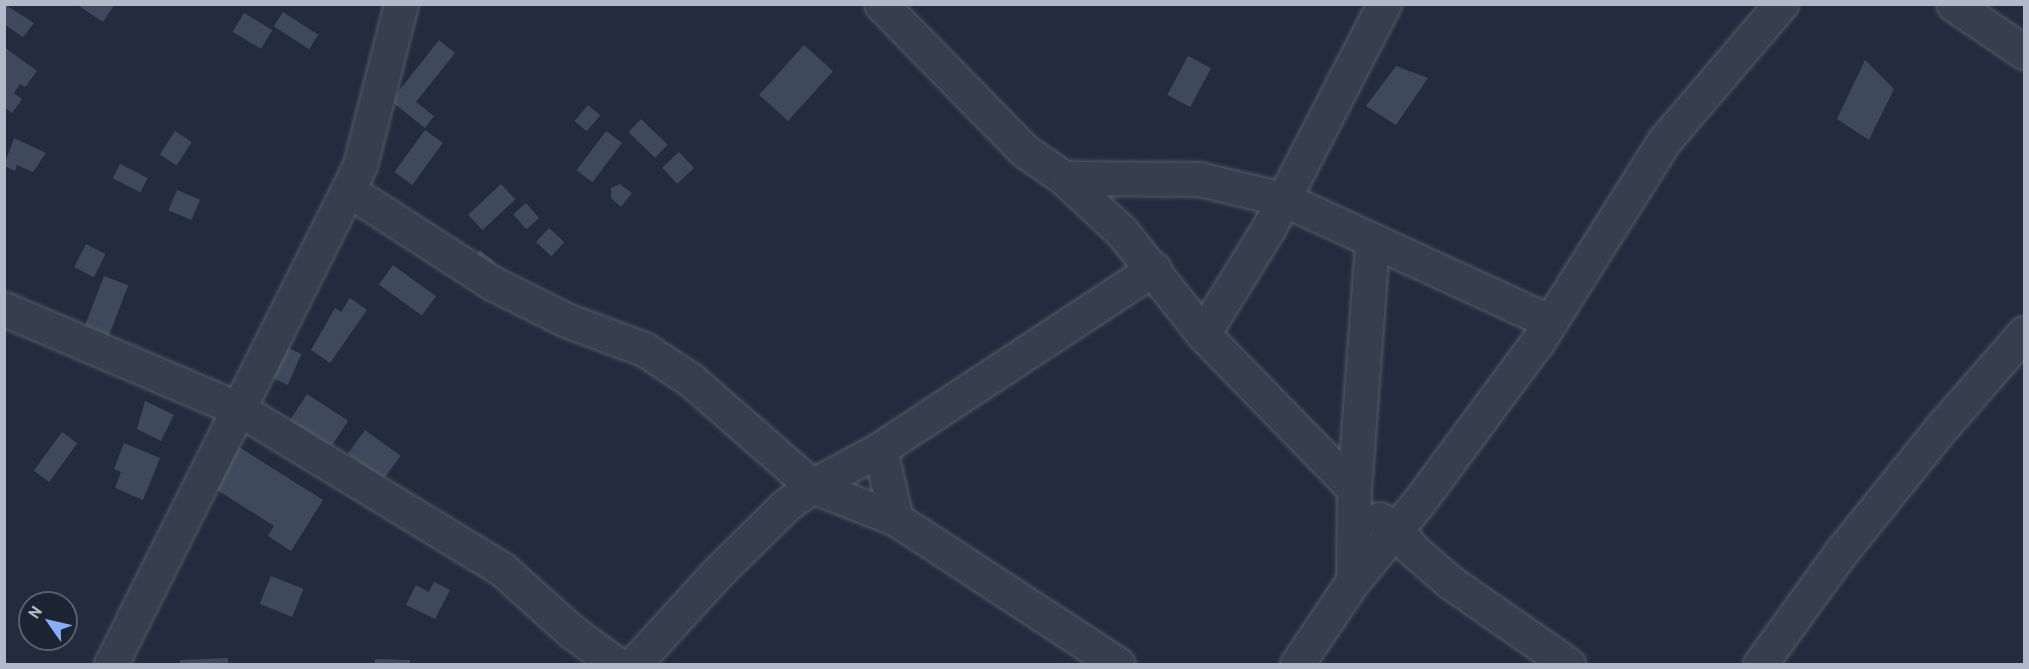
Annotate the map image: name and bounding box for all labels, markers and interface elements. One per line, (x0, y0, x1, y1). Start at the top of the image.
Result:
north arrow (18, 591, 78, 651)
text: N (23, 602, 45, 622)

